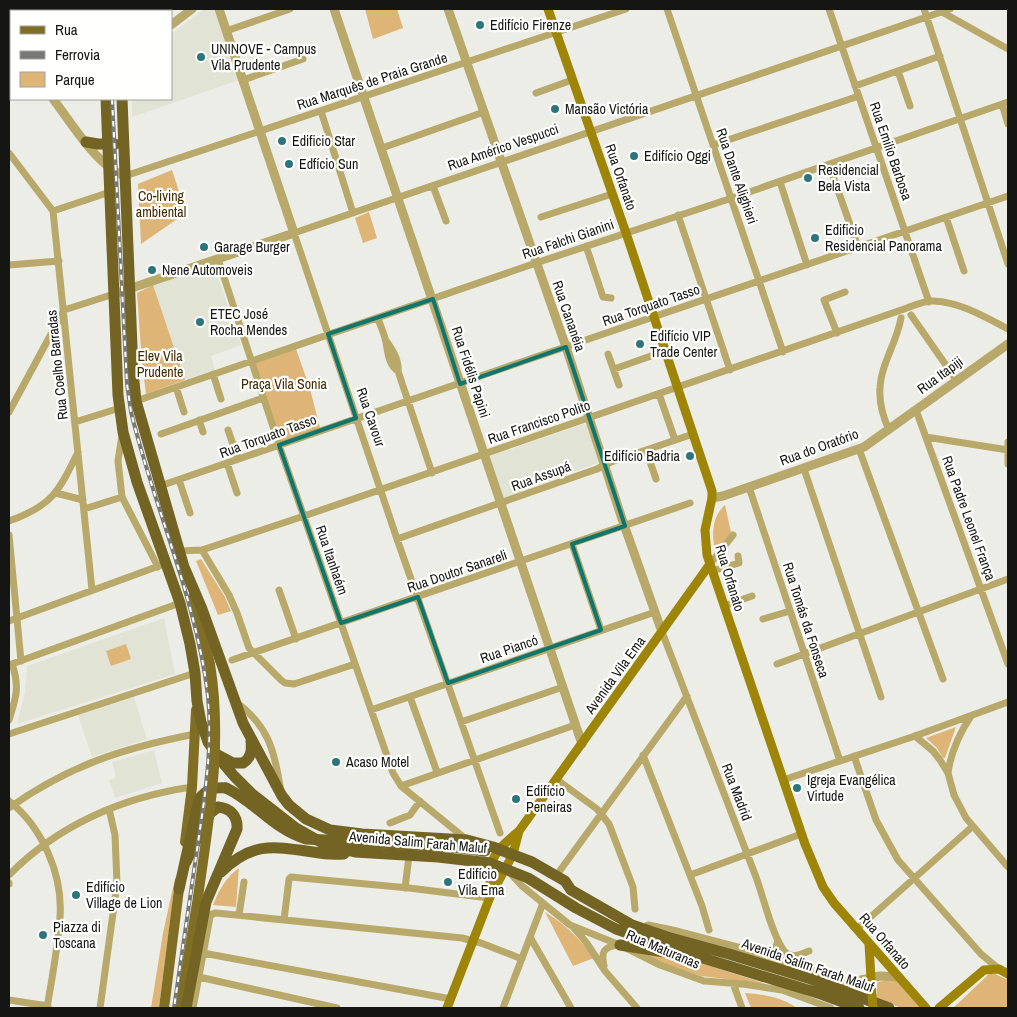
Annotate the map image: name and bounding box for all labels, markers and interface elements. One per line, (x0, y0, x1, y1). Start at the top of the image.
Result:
legend (10, 10, 172, 100)
place label: Edifício Firenze (490, 16, 571, 34)
text: Rua (55, 19, 78, 40)
marker: Edifício Firenze (474, 19, 486, 31)
place label: UNINOVE - Campus Vila Prudente (211, 40, 317, 74)
text: Ferrovia (55, 44, 100, 65)
street label: Rua Marquês de Praia Grande (295, 48, 449, 114)
marker: UNINOVE - Campus Vila Prudente (195, 51, 207, 63)
text: Parque (55, 69, 95, 90)
place label: Mansão Victória (565, 100, 649, 118)
street label: Rua Emilio Barbosa (866, 100, 916, 203)
marker: Mansão Victória (549, 103, 561, 115)
street label: Rua Américo Vespucci (445, 120, 561, 174)
street label: Rua Dante Alighieri (712, 126, 762, 226)
place label: Edificio Star (292, 132, 355, 150)
marker: Edificio Star (276, 135, 288, 147)
street label: Rua Orfanato (601, 141, 641, 213)
place label: Edifício Oggi (644, 147, 711, 165)
marker: Edifício Oggi (628, 150, 640, 162)
place label: Edfício Sun (299, 155, 358, 173)
marker: Edfício Sun (283, 158, 295, 170)
place label: Residencial Bela Vista (818, 161, 879, 195)
marker: Residencial Bela Vista (802, 172, 814, 184)
park label: Co-living ambiental (136, 187, 186, 221)
street label: Rua Falchi Gianini (520, 215, 616, 263)
place label: Edificio Residencial Panorama (825, 221, 942, 255)
marker: Edificio Residencial Panorama (809, 232, 821, 244)
place label: Garage Burger (214, 238, 290, 256)
marker: Garage Burger (198, 241, 210, 253)
place label: Nene Automoveis (162, 261, 253, 279)
marker: Nene Automoveis (146, 264, 158, 276)
street label: Rua Cananéia (548, 278, 590, 355)
street label: Rua Torquato Tasso (600, 280, 702, 330)
place label: ETEC José Rocha Mendes (210, 305, 287, 339)
street label: Rua Coelho Barradas (42, 309, 72, 421)
marker: ETEC José Rocha Mendes (194, 316, 206, 328)
street label: Rua Fidélis Papini (448, 324, 494, 420)
place label: Edifício VIP Trade Center (650, 327, 717, 361)
marker: Edifício VIP Trade Center (634, 338, 646, 350)
park label: Elev Vila Prudente (137, 347, 183, 381)
street label: Rua Itapiji (914, 352, 966, 398)
park label: Praça Vila Sonia (241, 375, 328, 393)
street label: Rua Cavour (353, 385, 390, 449)
street label: Rua Francisco Polito (485, 396, 593, 448)
street label: Rua Torquato Tasso (217, 410, 319, 462)
street label: Rua do Oratório (777, 424, 861, 470)
place label: Edifício Badria (604, 447, 681, 465)
marker: Edifício Badria (684, 450, 696, 462)
street label: Rua Padre Leonel França (938, 453, 1000, 583)
street label: Rua Assupá (509, 457, 574, 495)
street label: Rua Itanhaém (312, 523, 352, 597)
street label: Rua Orfanato (711, 542, 749, 614)
street label: Rua Doutor Sanareli (405, 545, 509, 597)
street label: Rua Tomás da Fonseca (779, 560, 833, 681)
street label: Rua Piancó (478, 631, 540, 667)
street label: Avenida Vila Ema (580, 632, 650, 718)
place label: Acaso Motel (345, 753, 409, 771)
marker: Acaso Motel (330, 756, 342, 768)
street label: Rua Madrid (718, 761, 756, 823)
place label: Igreja Evangélica Virtude (807, 771, 896, 805)
place label: Edifício Peneiras (526, 782, 572, 816)
marker: Igreja Evangélica Virtude (791, 782, 803, 794)
marker: Edifício Peneiras (510, 793, 522, 805)
street label: Avenida Salim Farah Maluf (347, 827, 488, 857)
place label: Edifício Vila Ema (458, 865, 505, 899)
marker: Edifício Vila Ema (442, 876, 454, 888)
place label: Edifício Village de Lion (86, 878, 162, 912)
marker: Edifício Village de Lion (70, 889, 82, 901)
street label: Rua Orfanato (856, 909, 914, 973)
place label: Piazza di Toscana (53, 918, 101, 952)
street label: Rua Maturanas (623, 925, 703, 973)
marker: Piazza di Toscana (37, 929, 49, 941)
street label: Avenida Salim Farah Maluf (739, 934, 877, 996)

